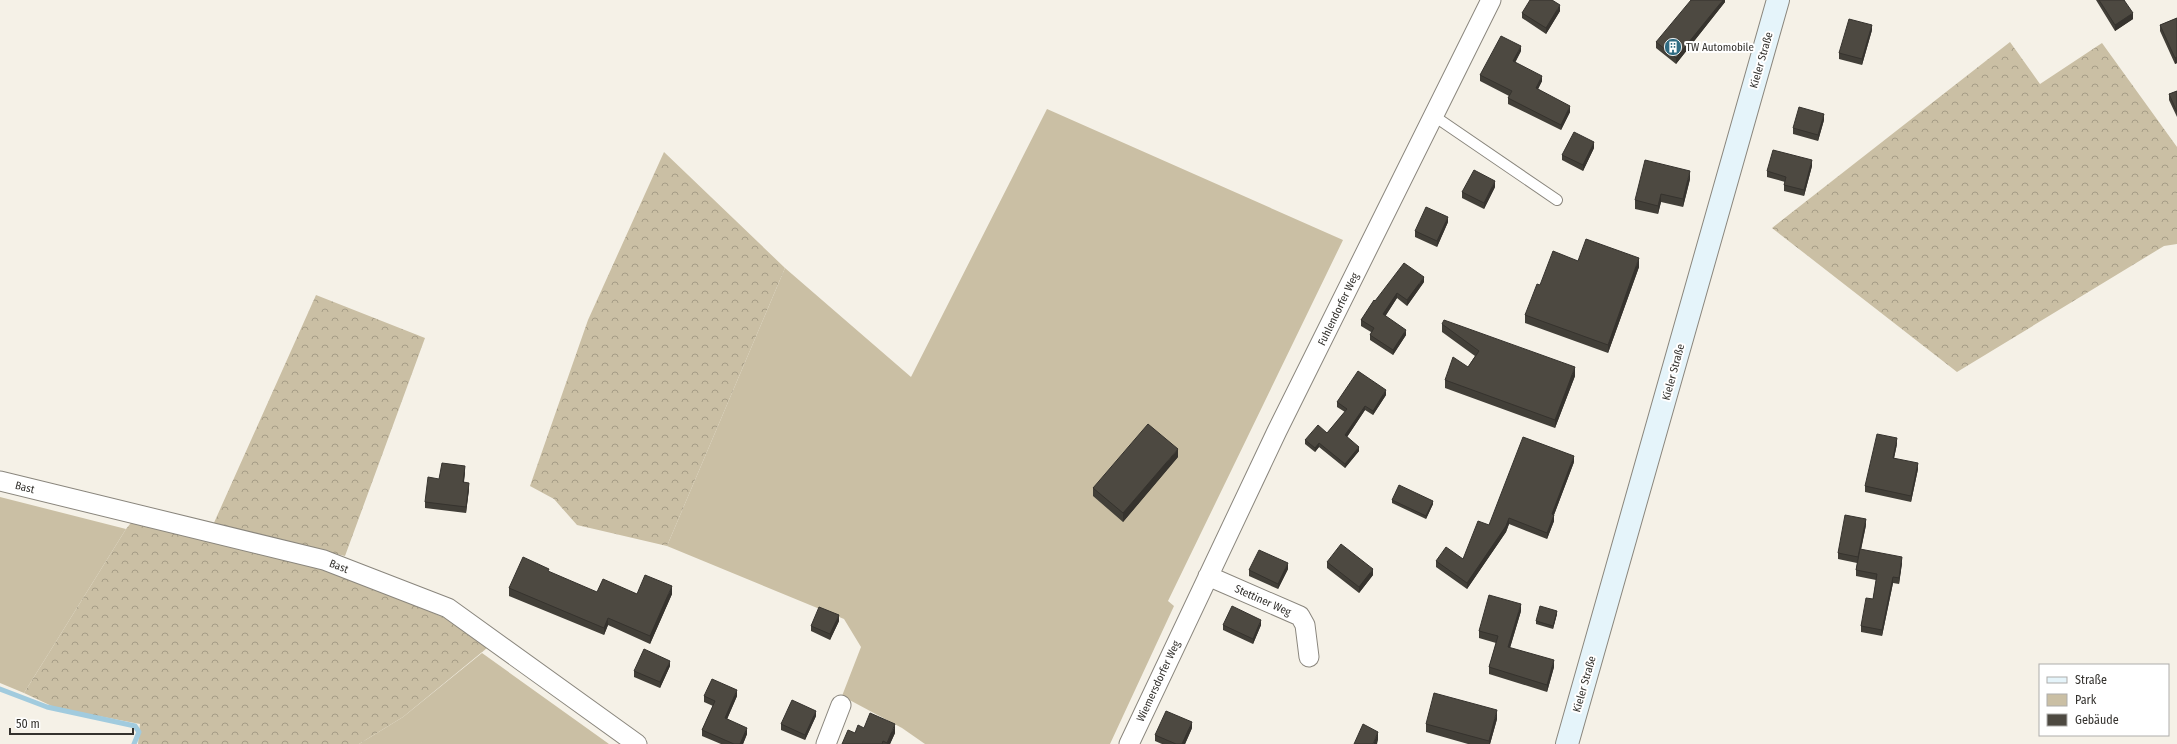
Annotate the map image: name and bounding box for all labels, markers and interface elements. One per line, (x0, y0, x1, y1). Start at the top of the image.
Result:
street label: Kieler Straße (1747, 30, 1776, 90)
building icon: TW Automobile (1663, 37, 1683, 57)
place label: TW Automobile (1686, 41, 1754, 54)
street label: Fuhlendorfer Weg (1315, 270, 1362, 348)
street label: Kieler Straße (1660, 342, 1687, 402)
street label: Bast (14, 479, 36, 496)
street label: Bast (327, 557, 351, 576)
street label: Stettiner Weg (1232, 582, 1294, 619)
street label: Wiemersdorfer Weg (1134, 638, 1183, 724)
street label: Kieler Straße (1570, 654, 1599, 714)
legend (2039, 664, 2169, 736)
text: Straße (2075, 673, 2107, 687)
text: Park (2075, 693, 2097, 707)
scale bar (10, 710, 133, 736)
text: Gebäude (2075, 713, 2119, 727)
text: 50 m (16, 717, 40, 731)

